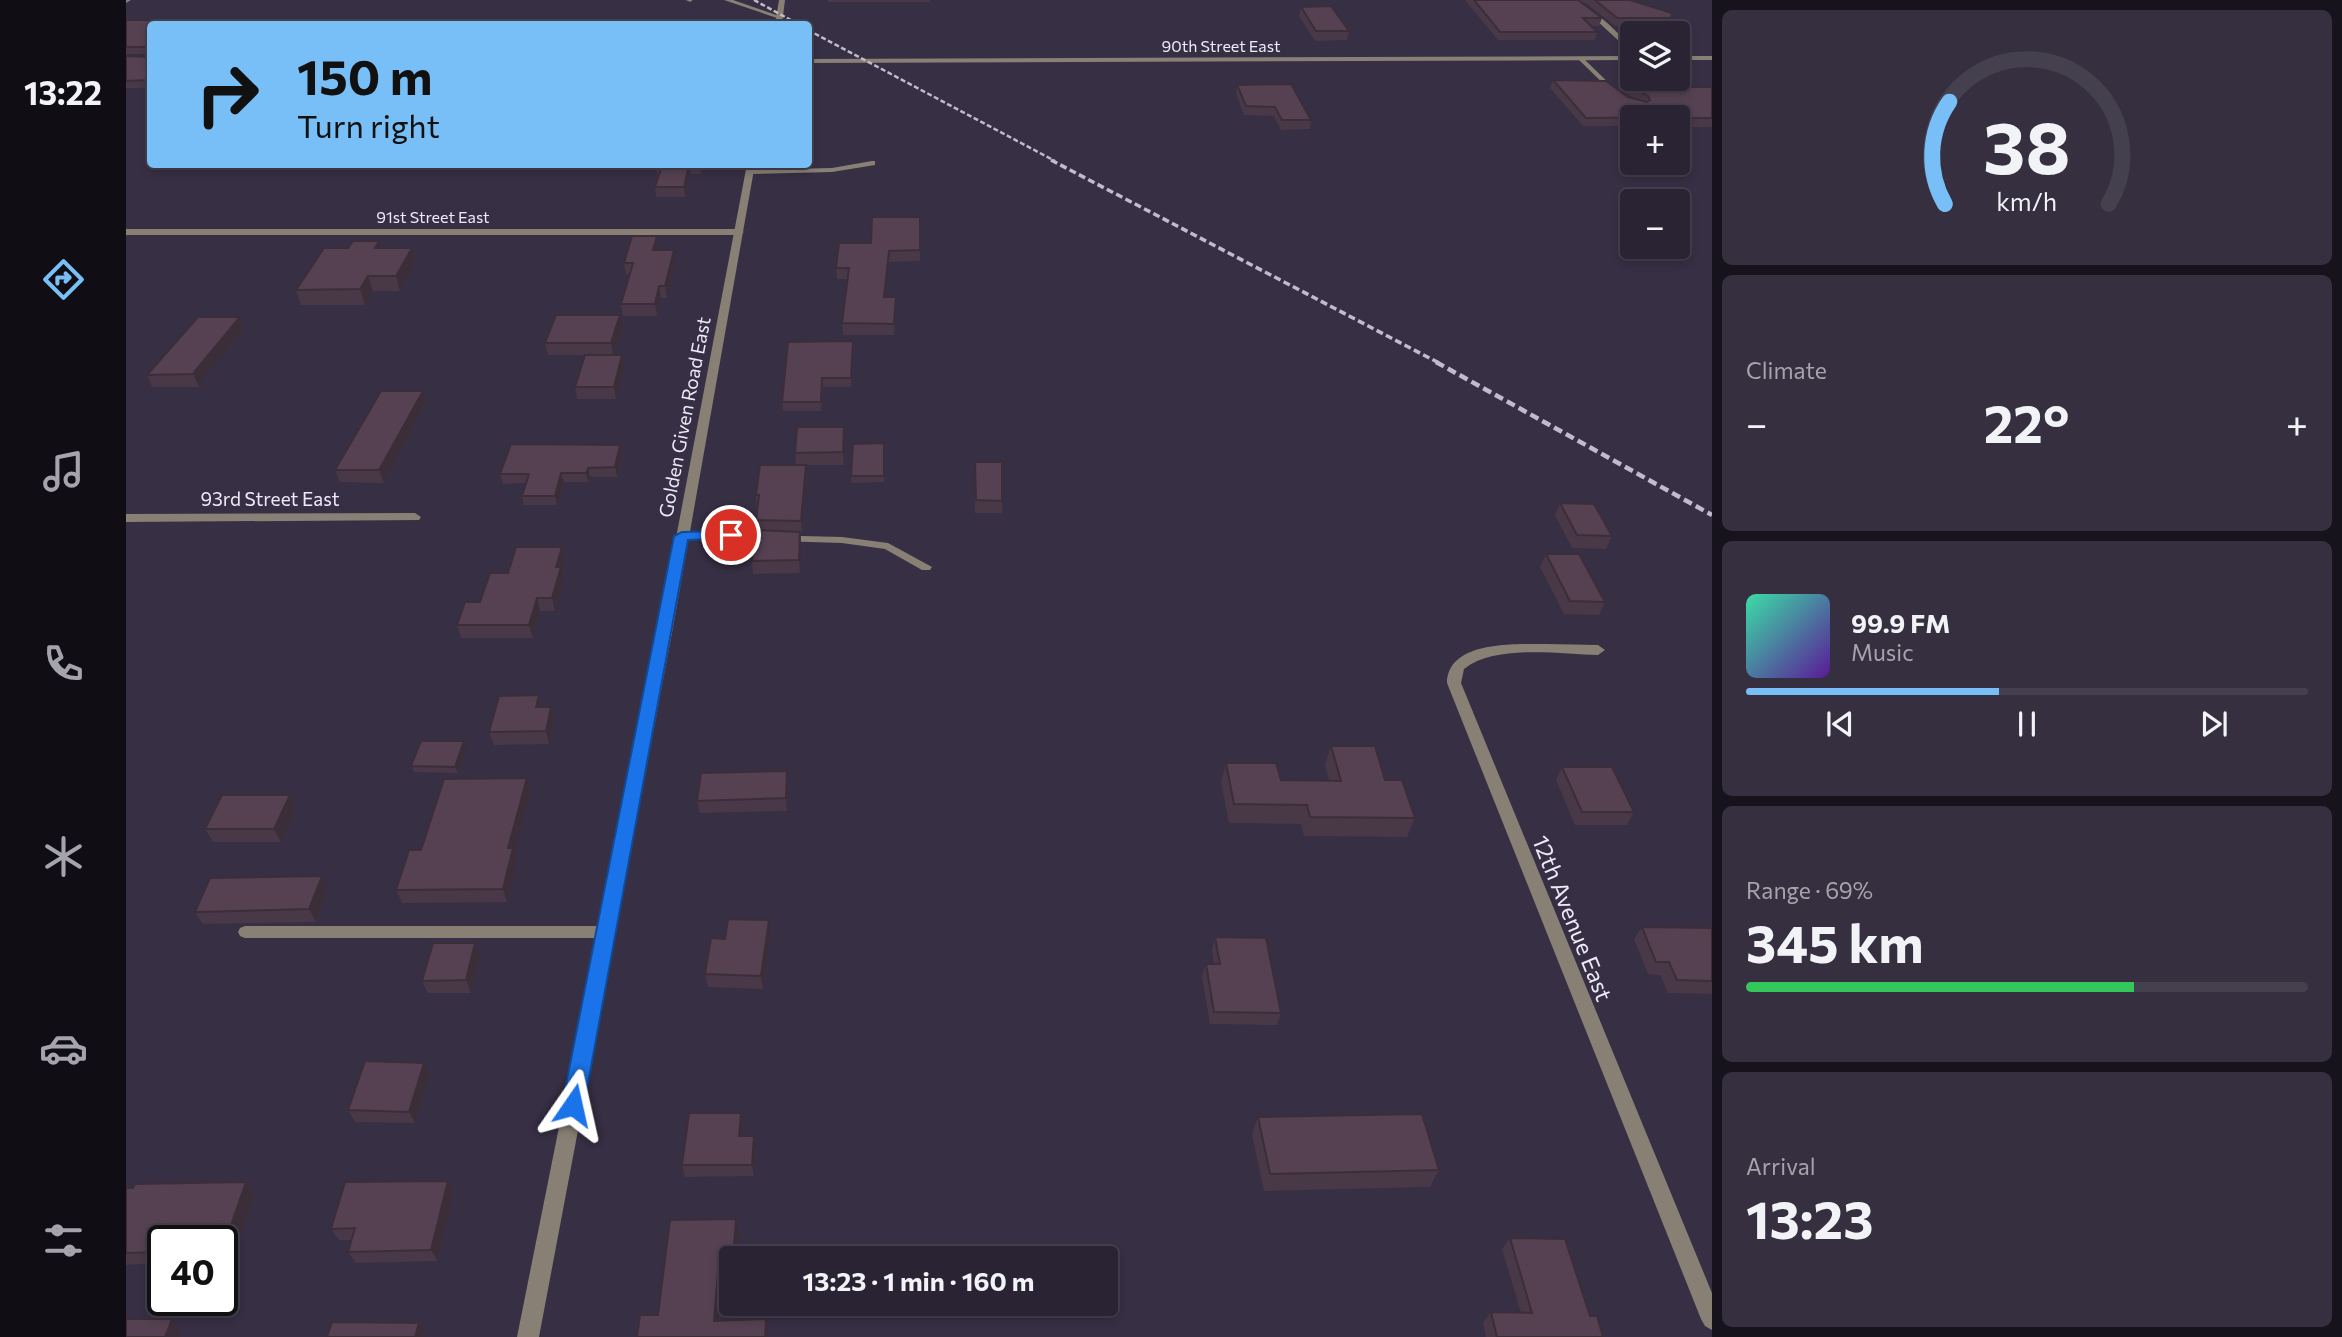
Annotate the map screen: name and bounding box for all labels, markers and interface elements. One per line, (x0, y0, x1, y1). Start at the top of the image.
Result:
map controls (1620, 21, 1690, 259)
button: layers (1620, 21, 1690, 91)
street label: 90th Street East (1162, 36, 1281, 55)
text: 150 m (297, 45, 432, 105)
icon: right (182, 49, 273, 140)
text: 13:22 (24, 72, 102, 112)
text: 38 (1983, 100, 2071, 189)
text: Turn right (297, 105, 440, 145)
button: + (1620, 105, 1690, 175)
text: km/h (1997, 186, 2057, 216)
button: − (1620, 189, 1690, 259)
street label: 91st Street East (376, 207, 490, 226)
icon: directions (39, 255, 88, 304)
street label: Golden Given Road East (653, 314, 715, 519)
text: Climate (1746, 356, 1827, 384)
text: 22° (1984, 390, 2069, 454)
text: − (1746, 399, 1768, 446)
text: + (2286, 399, 2308, 446)
icon: music (39, 447, 88, 496)
street label: 93rd Street East (200, 487, 340, 510)
pin (701, 505, 761, 565)
icon: arrive (712, 516, 750, 554)
text: 99.9 FM (1851, 607, 1950, 638)
text: Music (1851, 638, 1914, 666)
icon: phone (39, 639, 88, 688)
icon: previous (1821, 705, 1859, 743)
icon: pause (2008, 705, 2046, 743)
icon: next (2195, 705, 2233, 743)
street label: 12th Avenue East (1527, 831, 1619, 1005)
icon: climate (39, 832, 88, 881)
text: Range · 69% (1746, 876, 1873, 904)
text: 345 km (1746, 910, 1924, 974)
icon: car (39, 1024, 88, 1073)
position arrow (536, 1068, 610, 1142)
text: Arrival (1746, 1152, 1816, 1180)
text: 13:23 (1746, 1186, 1873, 1250)
icon: filters (39, 1216, 88, 1265)
speed limit sign: 40 (147, 1225, 238, 1316)
text: 13:23 · 1 min · 160 m (803, 1265, 1034, 1296)

